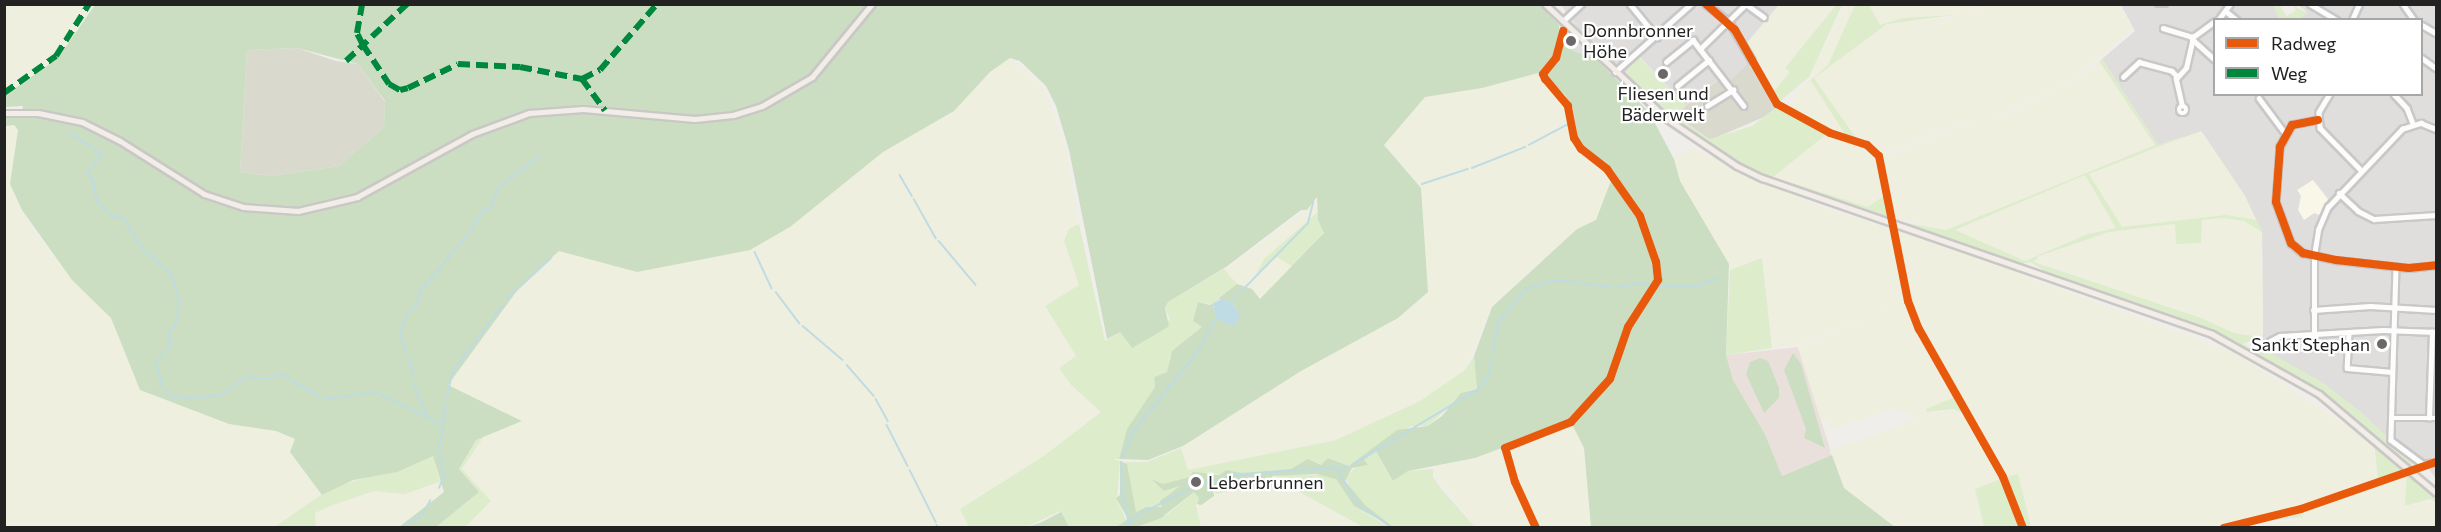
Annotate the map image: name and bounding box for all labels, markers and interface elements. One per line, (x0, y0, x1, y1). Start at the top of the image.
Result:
legend (2213, 18, 2423, 96)
place label: Donnbronner Höhe (1583, 20, 1693, 63)
text: Radweg (2271, 32, 2336, 54)
marker: Donnbronner Höhe (1564, 34, 1578, 48)
text: Weg (2271, 62, 2307, 84)
marker: Fliesen und Bäderwelt (1656, 67, 1670, 81)
place label: Fliesen und Bäderwelt (1617, 83, 1709, 125)
place label: Sankt Stephan (2251, 333, 2370, 355)
marker: Sankt Stephan (2375, 337, 2389, 351)
place label: Leberbrunnen (1208, 471, 1323, 493)
marker: Leberbrunnen (1189, 475, 1203, 489)

